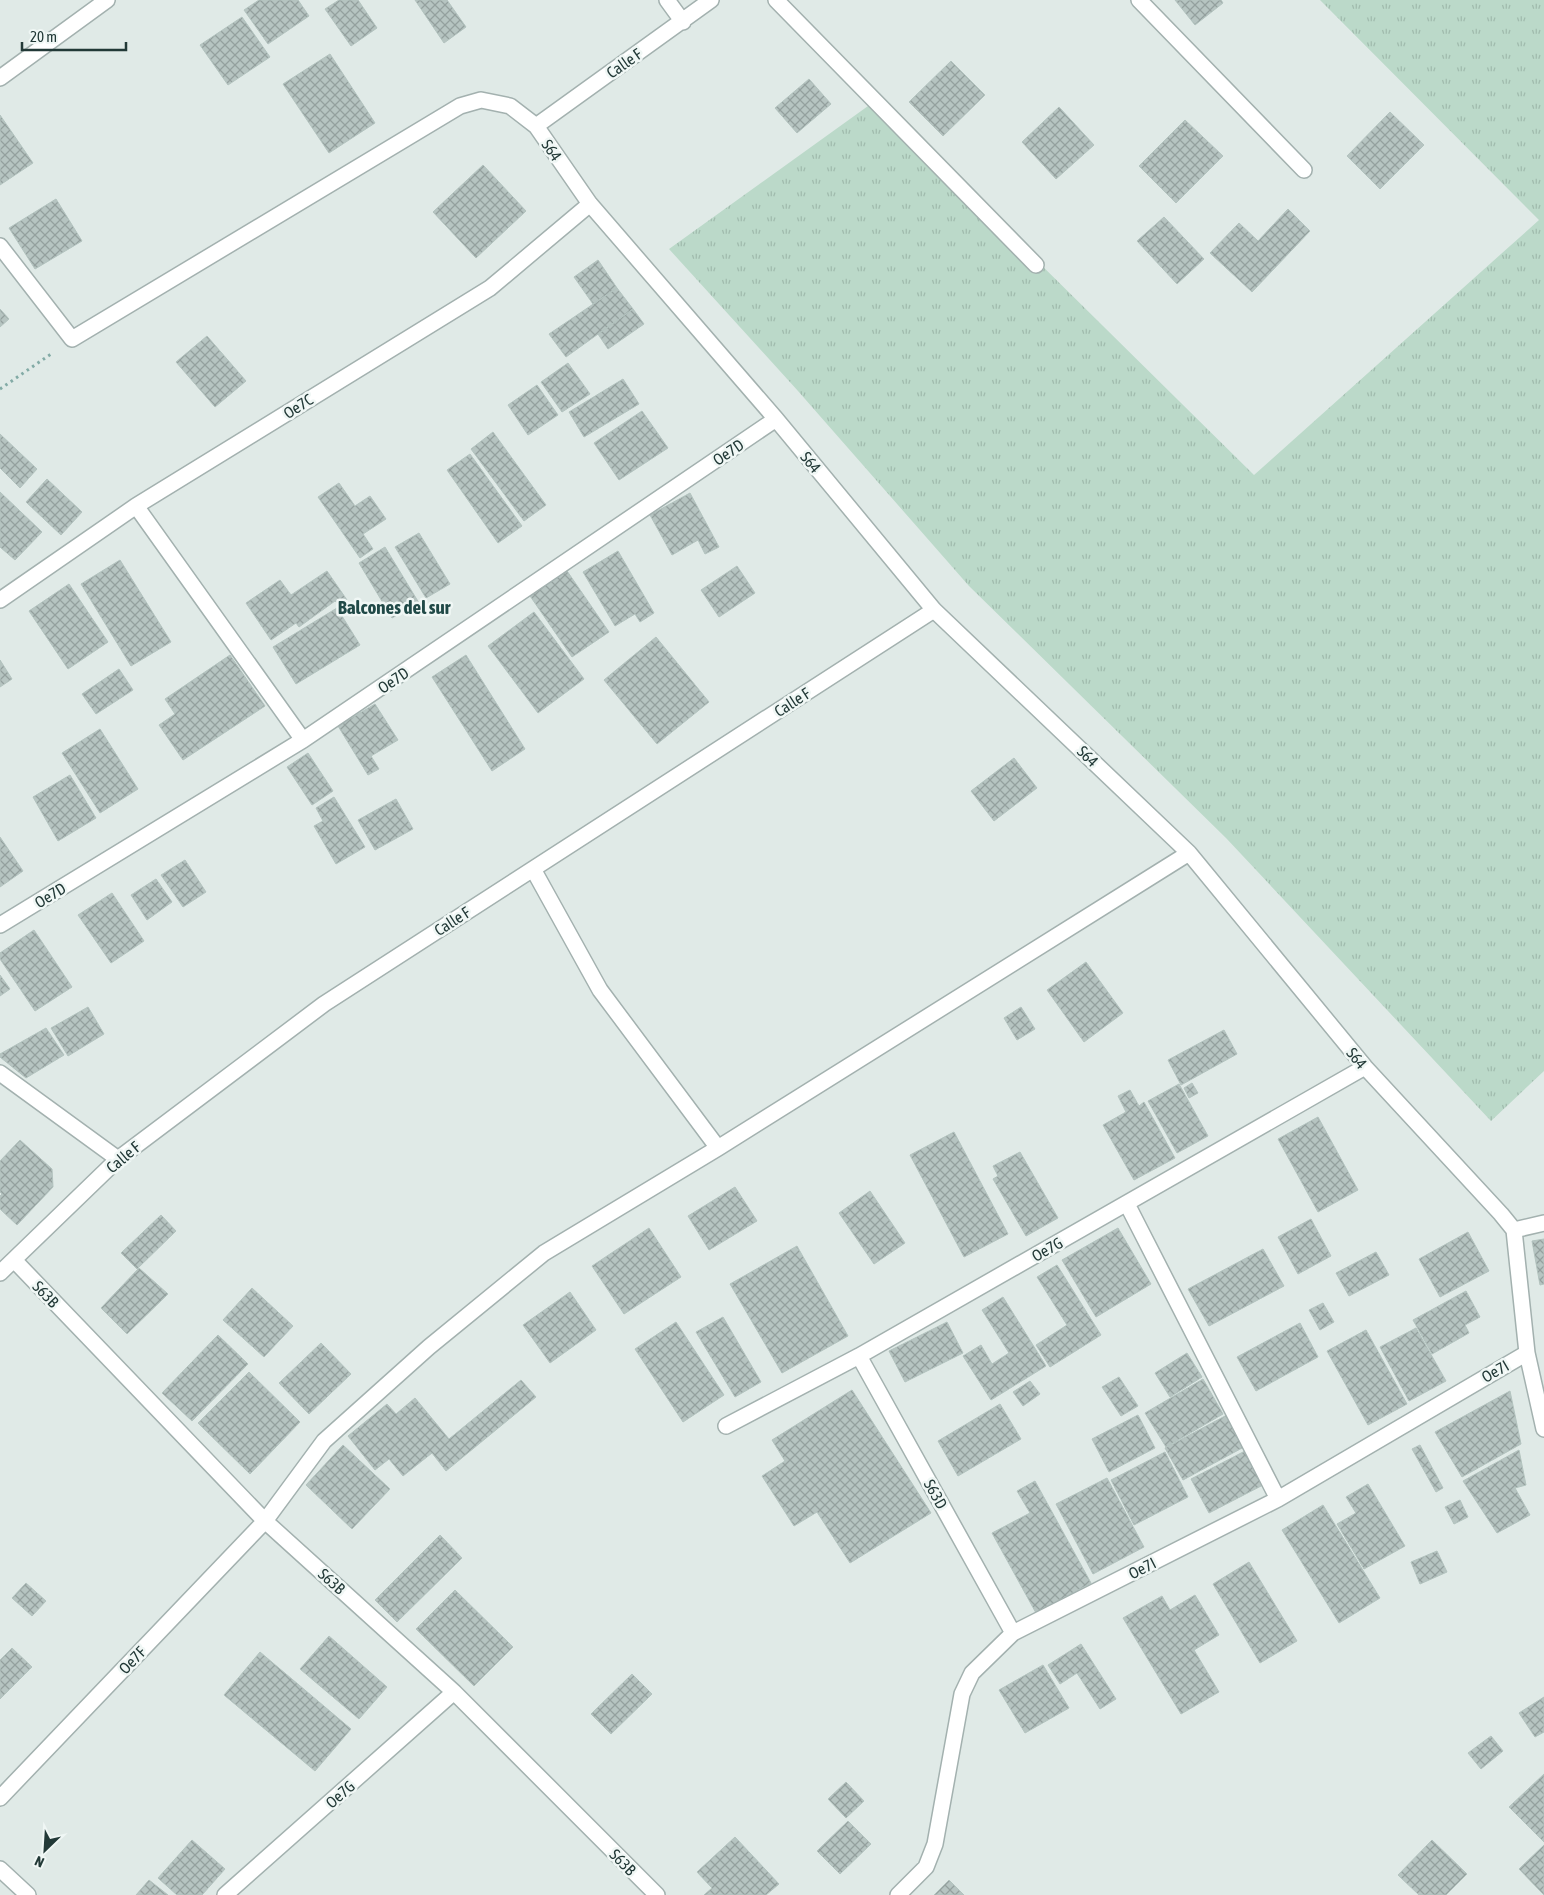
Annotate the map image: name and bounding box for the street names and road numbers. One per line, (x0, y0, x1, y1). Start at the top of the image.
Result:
street label: Calle F (603, 44, 646, 82)
street label: S64 (538, 136, 566, 164)
street label: Oe7C (280, 390, 316, 422)
street label: Oe7D (709, 435, 747, 469)
street label: S64 (797, 448, 825, 476)
street label: Oe7D (374, 663, 412, 697)
street label: Calle F (771, 684, 814, 720)
street label: S64 (1074, 742, 1102, 770)
street label: Oe7D (31, 879, 69, 911)
street label: Calle F (431, 903, 474, 939)
street label: S64 (1343, 1044, 1371, 1072)
street label: Calle F (102, 1137, 144, 1176)
street label: Oe7G (1028, 1233, 1066, 1265)
street label: S63B (29, 1277, 63, 1311)
street label: Oe7I (1478, 1356, 1512, 1386)
street label: S63D (921, 1476, 951, 1512)
street label: Oe7I (1125, 1554, 1159, 1582)
street label: S63B (315, 1564, 349, 1598)
street label: Oe7F (115, 1642, 149, 1677)
street label: Oe7G (322, 1777, 358, 1811)
street label: S63B (606, 1845, 640, 1879)

